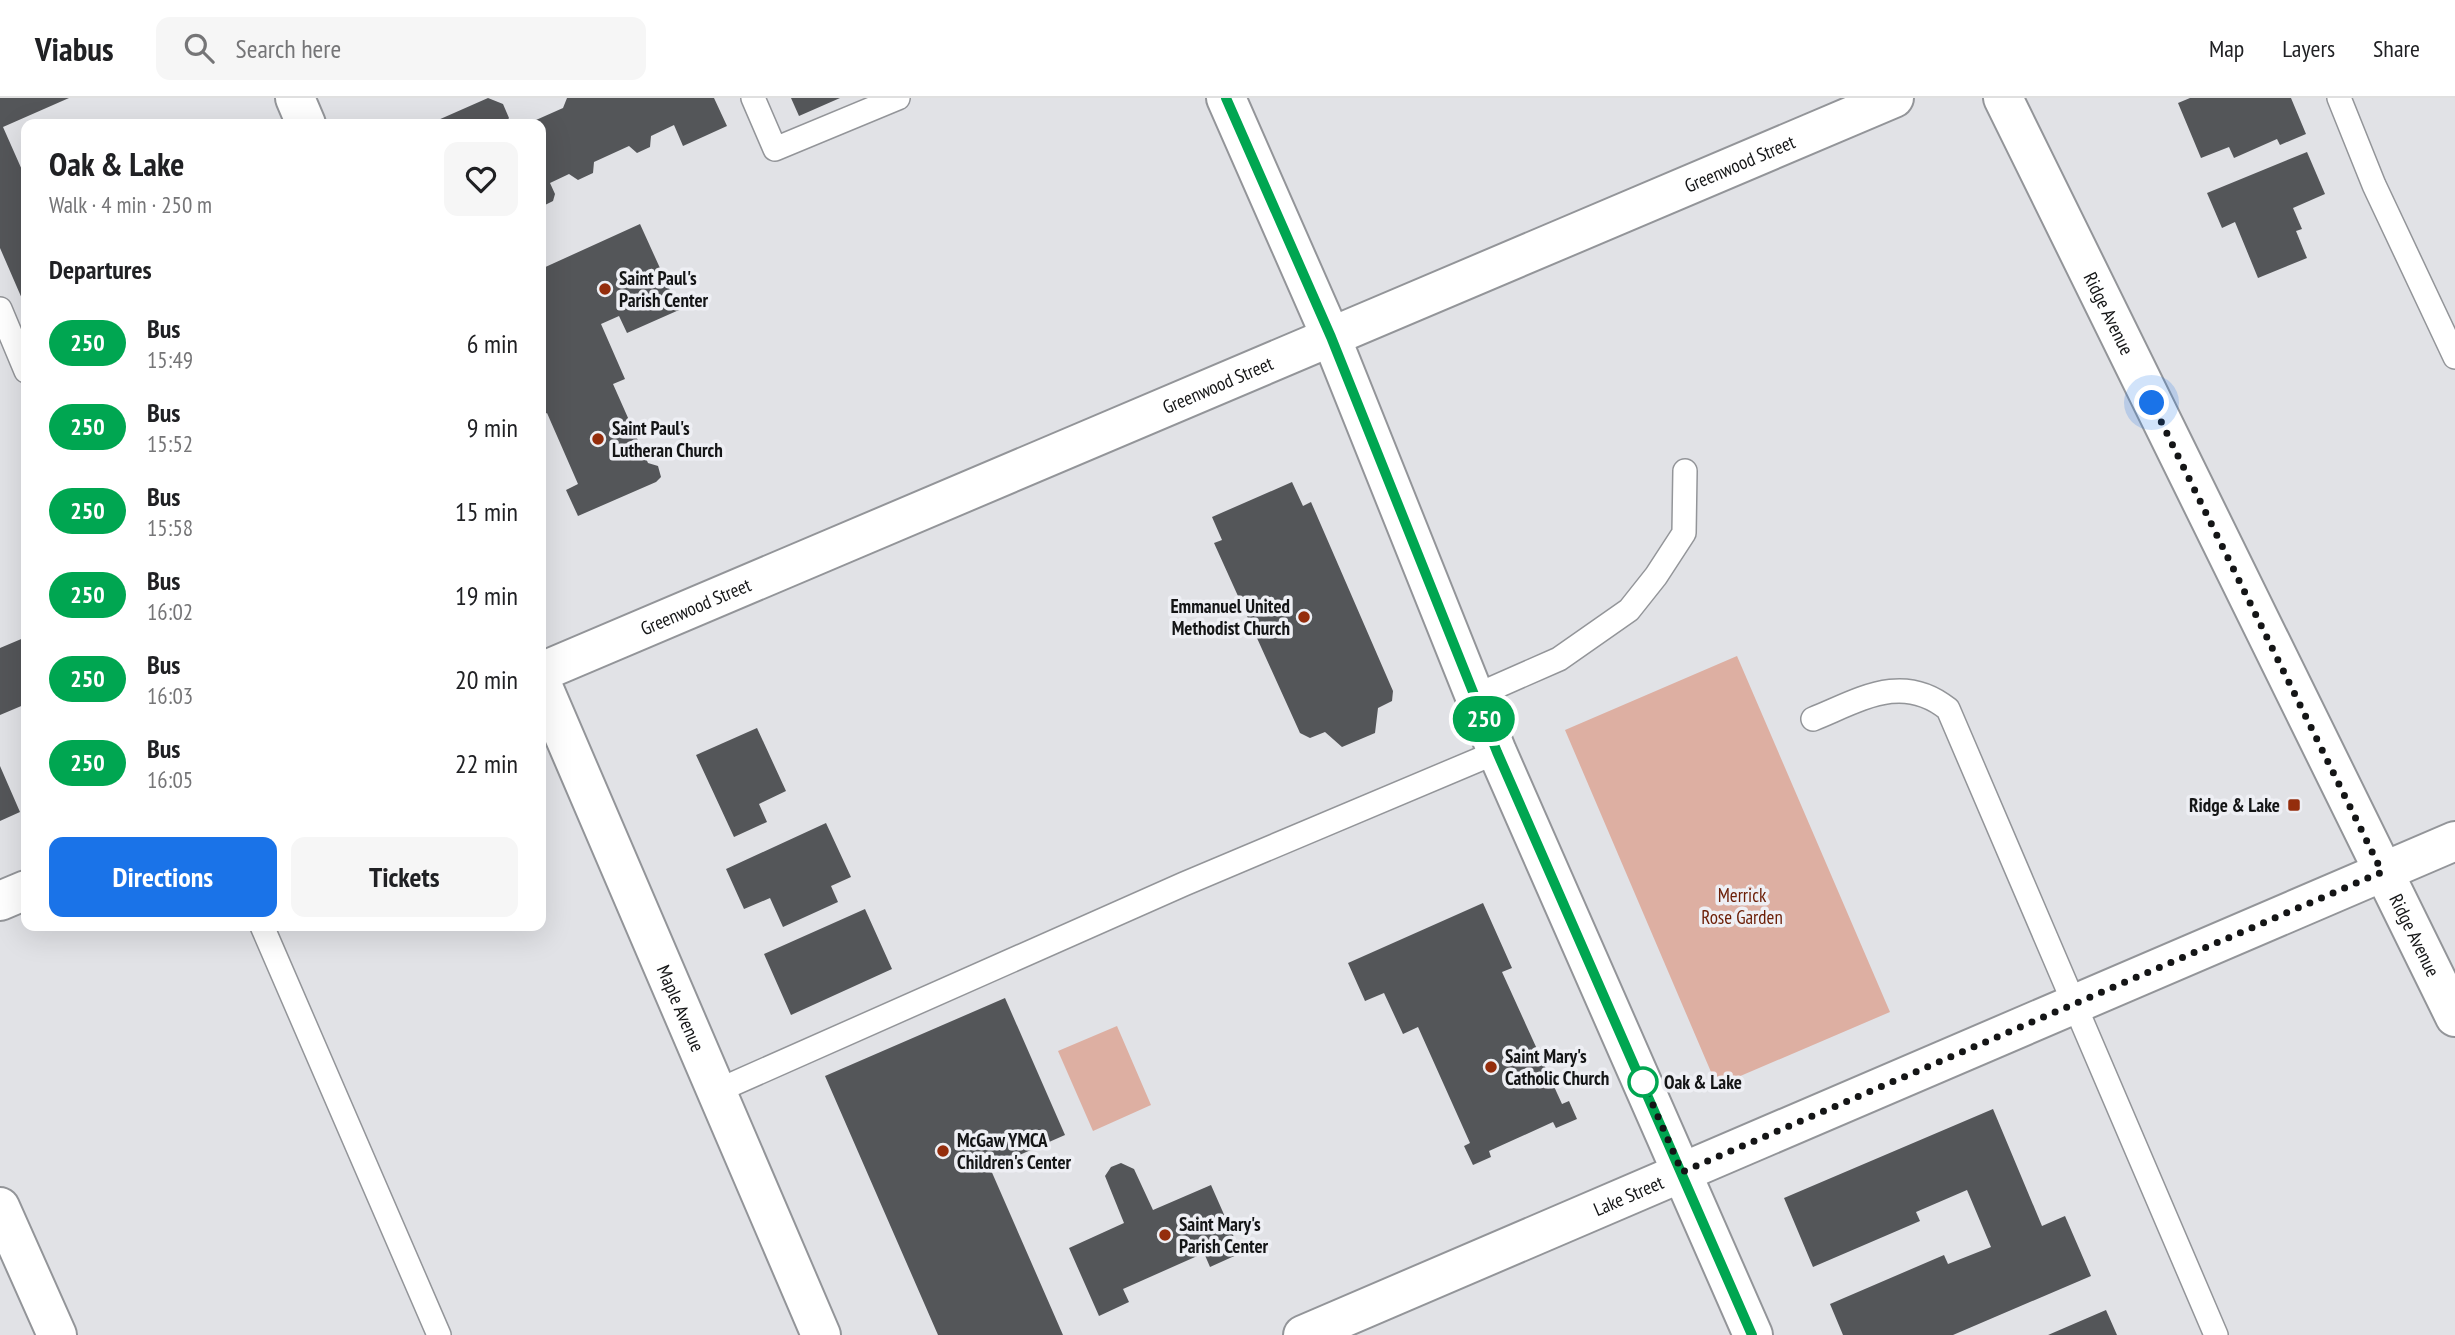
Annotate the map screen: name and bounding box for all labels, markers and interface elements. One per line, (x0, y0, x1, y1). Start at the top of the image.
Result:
search box (156, 17, 646, 80)
text: Viabus (35, 27, 114, 70)
icon: search (180, 29, 218, 67)
text: Search here (236, 32, 341, 65)
text: Map (2209, 33, 2244, 64)
text: Layers (2282, 33, 2335, 64)
text: Share (2373, 33, 2420, 64)
street label: Greenwood Street (1681, 129, 1799, 198)
text: Oak & Lake (49, 142, 184, 185)
button: heart (444, 142, 518, 216)
text: Walk · 4 min · 250 m (49, 190, 212, 219)
text: Departures (49, 253, 152, 286)
place label: Saint Paul's Parish Center (619, 266, 709, 312)
street label: Ridge Avenue (2078, 268, 2139, 359)
marker: Saint Paul's Parish Center (597, 281, 613, 297)
text: Bus (147, 312, 180, 345)
text: 250 (70, 327, 105, 358)
text: 6 min (467, 327, 518, 360)
text: 15:49 (147, 345, 193, 374)
street label: Greenwood Street (1159, 351, 1277, 419)
your location (2134, 385, 2169, 420)
text: Bus (147, 396, 180, 429)
text: 250 (70, 411, 105, 442)
text: 9 min (467, 411, 518, 444)
place label: Saint Paul's Lutheran Church (612, 416, 723, 462)
text: 15:52 (147, 429, 193, 458)
marker: Saint Paul's Lutheran Church (590, 431, 606, 447)
text: Bus (147, 480, 180, 513)
text: 250 (70, 495, 105, 526)
text: 15 min (455, 495, 518, 528)
text: 15:58 (147, 513, 193, 542)
text: Bus (147, 564, 180, 597)
street label: Greenwood Street (637, 572, 755, 640)
text: 250 (70, 579, 105, 610)
text: 19 min (455, 579, 518, 612)
place label: Emmanuel United Methodist Church (1170, 594, 1290, 640)
text: 16:02 (147, 597, 193, 626)
marker: Emmanuel United Methodist Church (1296, 609, 1312, 625)
text: Bus (147, 648, 180, 681)
text: 250 (70, 663, 105, 694)
text: 20 min (455, 663, 518, 696)
text: 16:03 (147, 681, 193, 710)
line badge: 250 (1444, 696, 1524, 742)
text: 250 (1467, 703, 1501, 734)
text: Bus (147, 732, 180, 765)
text: 250 (70, 747, 105, 778)
text: 22 min (455, 747, 518, 780)
text: 16:05 (147, 765, 193, 794)
place label: Ridge & Lake (2189, 793, 2280, 817)
marker: Ridge & Lake (2286, 797, 2302, 813)
button: Directions (49, 837, 277, 917)
button: Tickets (291, 837, 518, 917)
park label: Merrick Rose Garden (1701, 883, 1783, 929)
street label: Ridge Avenue (2384, 890, 2445, 981)
street label: Maple Avenue (652, 961, 710, 1055)
place label: Saint Mary's Catholic Church (1505, 1044, 1609, 1090)
marker: Saint Mary's Catholic Church (1483, 1059, 1499, 1075)
marker: Oak & Lake (1628, 1067, 1658, 1097)
place label: Oak & Lake (1664, 1070, 1742, 1094)
place label: McGaw YMCA Children's Center (957, 1128, 1072, 1174)
marker: McGaw YMCA Children's Center (935, 1143, 951, 1159)
street label: Lake Street (1590, 1170, 1668, 1221)
place label: Saint Mary's Parish Center (1179, 1212, 1269, 1258)
marker: Saint Mary's Parish Center (1157, 1227, 1173, 1243)

